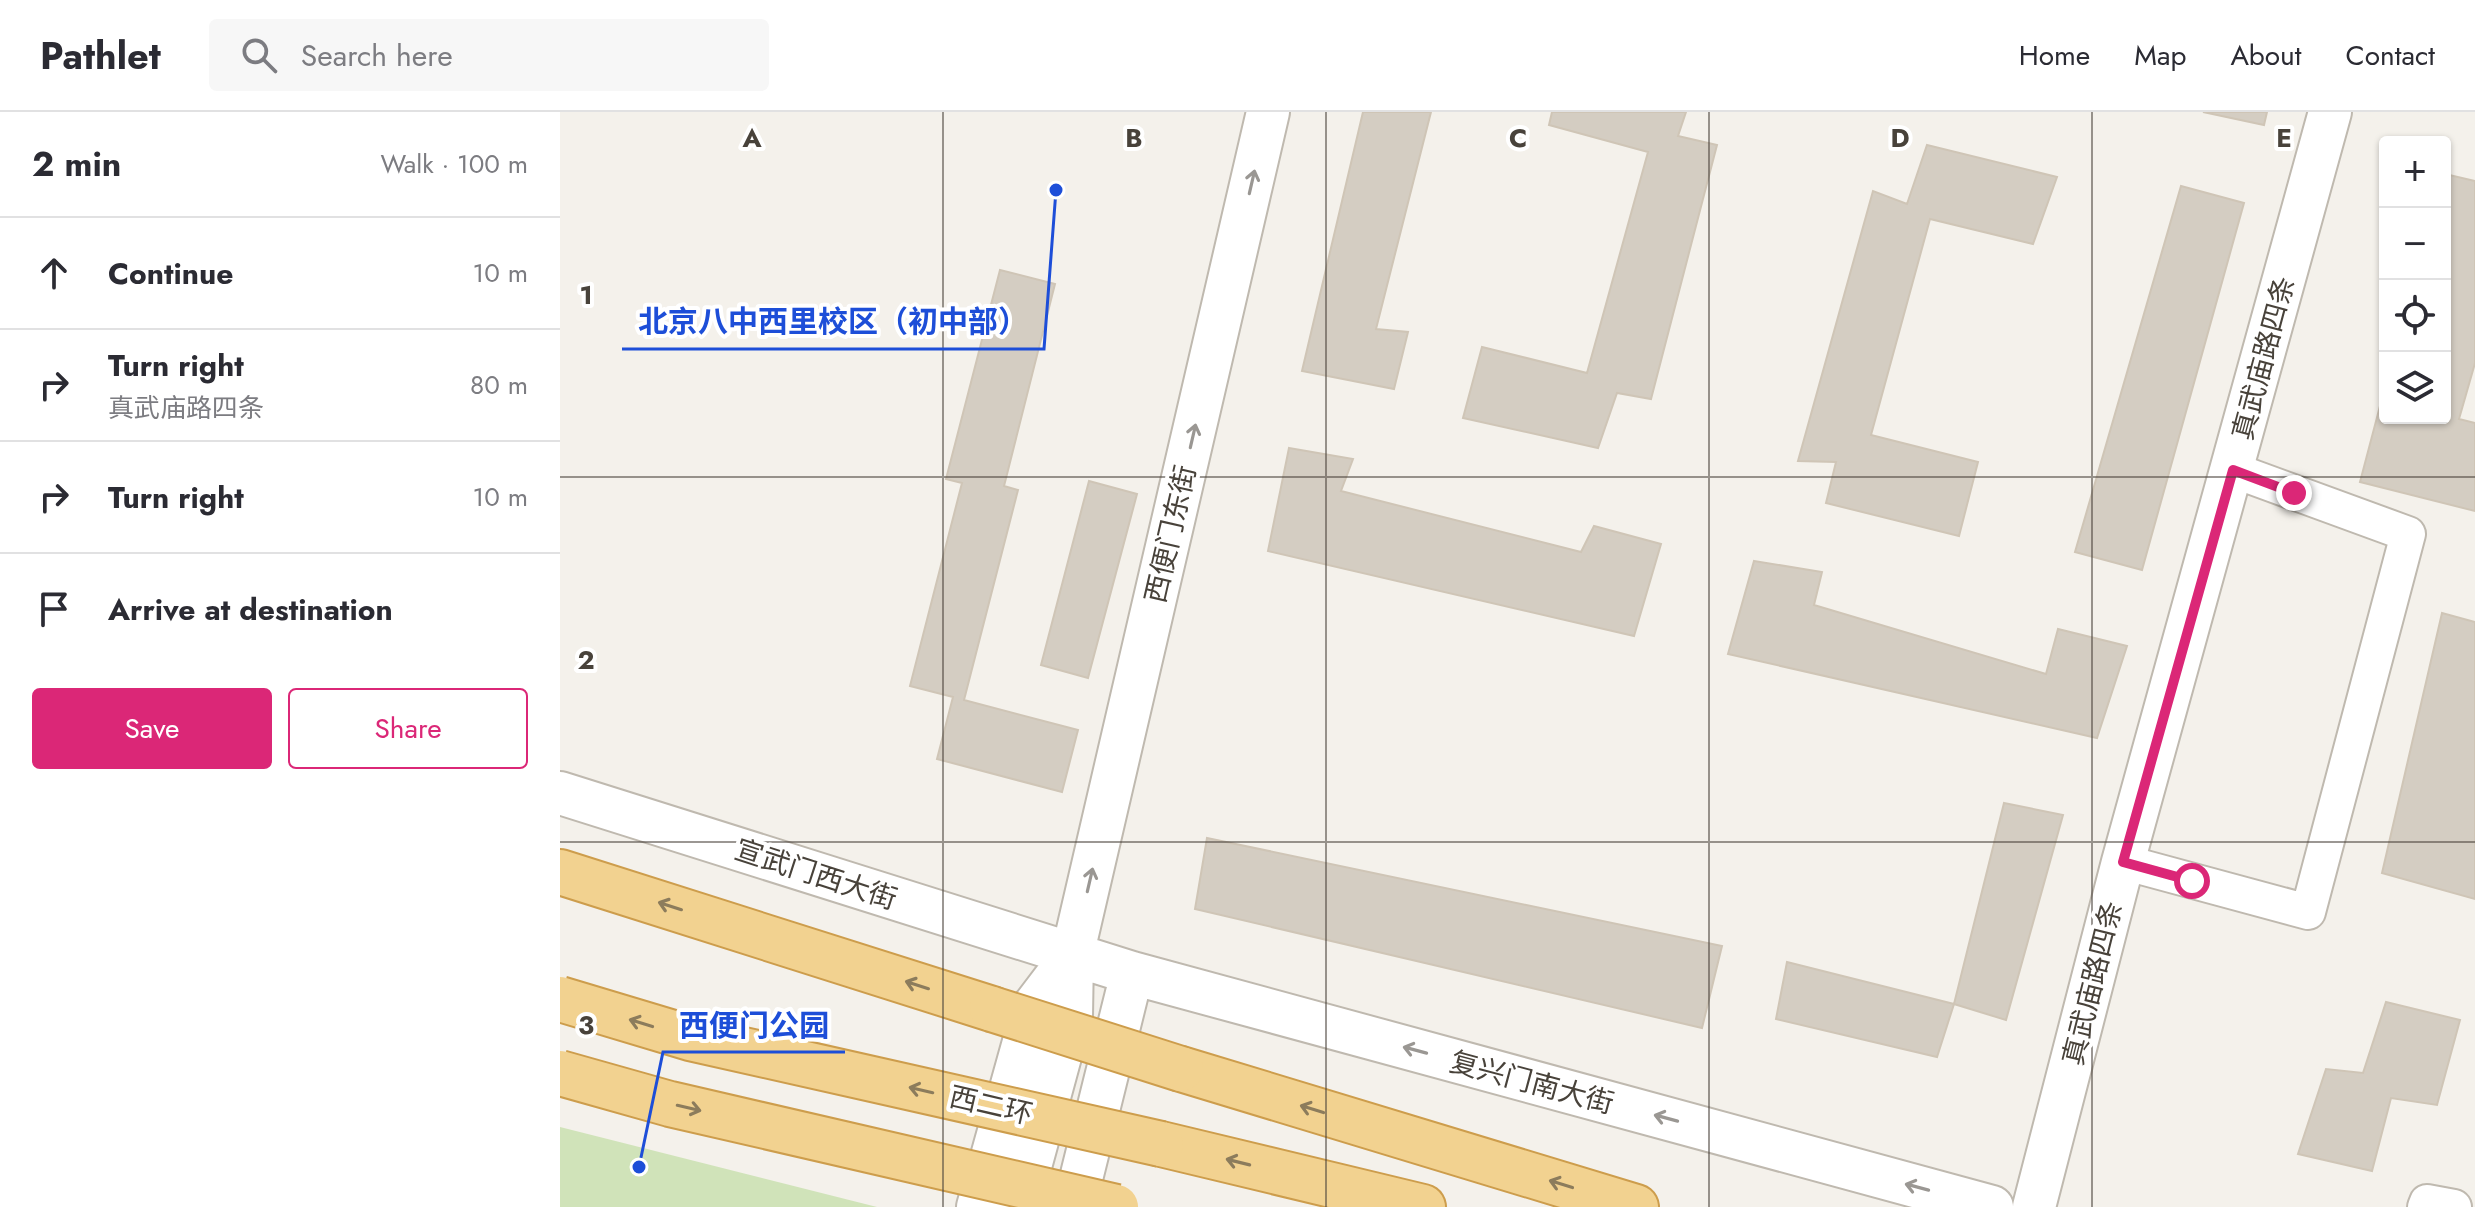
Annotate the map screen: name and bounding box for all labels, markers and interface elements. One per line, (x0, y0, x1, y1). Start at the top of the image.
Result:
search box (209, 19, 769, 91)
text: Pathlet (40, 28, 161, 83)
icon: search (237, 33, 281, 77)
text: Search here (301, 34, 453, 77)
text: Home (2019, 35, 2090, 76)
text: Map (2134, 35, 2186, 76)
text: About (2230, 35, 2302, 76)
text: Contact (2346, 35, 2435, 76)
text: A (741, 119, 762, 157)
text: B (1125, 119, 1143, 157)
text: C (1509, 119, 1527, 157)
text: D (1890, 119, 1910, 157)
text: E (2276, 119, 2292, 157)
map controls (2379, 136, 2451, 424)
button: + (2379, 136, 2451, 208)
text: 2 min (32, 140, 121, 189)
text: Walk · 100 m (381, 145, 528, 183)
one-way arrow (1245, 170, 1260, 196)
button: − (2379, 208, 2451, 280)
icon: ahead (32, 251, 76, 295)
text: Continue (108, 252, 234, 295)
text: 10 m (473, 254, 528, 292)
street label: 真武庙路四条 (2222, 272, 2305, 445)
text: 1 (579, 276, 593, 314)
button: locate (2379, 280, 2451, 352)
callout: 北京八中西里校区（初中部） (622, 295, 1044, 349)
text: 北京八中西里校区（初中部） (638, 300, 1028, 343)
text: Turn right (108, 344, 244, 387)
button: layers (2379, 352, 2451, 424)
icon: right (32, 363, 76, 407)
text: 80 m (470, 366, 528, 404)
text: 真武庙路四条 (108, 389, 264, 427)
one-way arrow (1186, 423, 1201, 449)
street label: 西便门东街 (1135, 461, 1206, 607)
icon: right (32, 475, 76, 519)
route end (2276, 475, 2312, 511)
text: Turn right (108, 476, 244, 519)
text: 10 m (473, 478, 528, 516)
icon: arrive (32, 587, 76, 631)
text: Arrive at destination (108, 588, 393, 631)
text: 2 (577, 641, 595, 679)
button: Save (32, 688, 272, 769)
button: Share (288, 688, 528, 769)
street label: 宣武门西大街 (730, 829, 902, 920)
route start (2174, 863, 2210, 899)
one-way arrow (1083, 867, 1098, 893)
street label: 真武庙路四条 (2052, 897, 2133, 1070)
one-way arrow (657, 898, 682, 913)
one-way arrow (905, 977, 930, 992)
callout: 西便门公园 (663, 998, 845, 1052)
text: 西便门公园 (679, 1004, 829, 1047)
text: 3 (578, 1006, 594, 1044)
one-way arrow (629, 1015, 654, 1029)
street label: 复兴门南大街 (1445, 1041, 1618, 1124)
one-way arrow (1403, 1042, 1429, 1057)
street label: 西二环 (945, 1076, 1036, 1135)
one-way arrow (909, 1082, 934, 1097)
one-way arrow (1300, 1101, 1326, 1116)
one-way arrow (676, 1102, 702, 1117)
one-way arrow (1654, 1110, 1680, 1125)
one-way arrow (1226, 1154, 1251, 1169)
one-way arrow (1549, 1176, 1575, 1191)
one-way arrow (1905, 1178, 1931, 1193)

